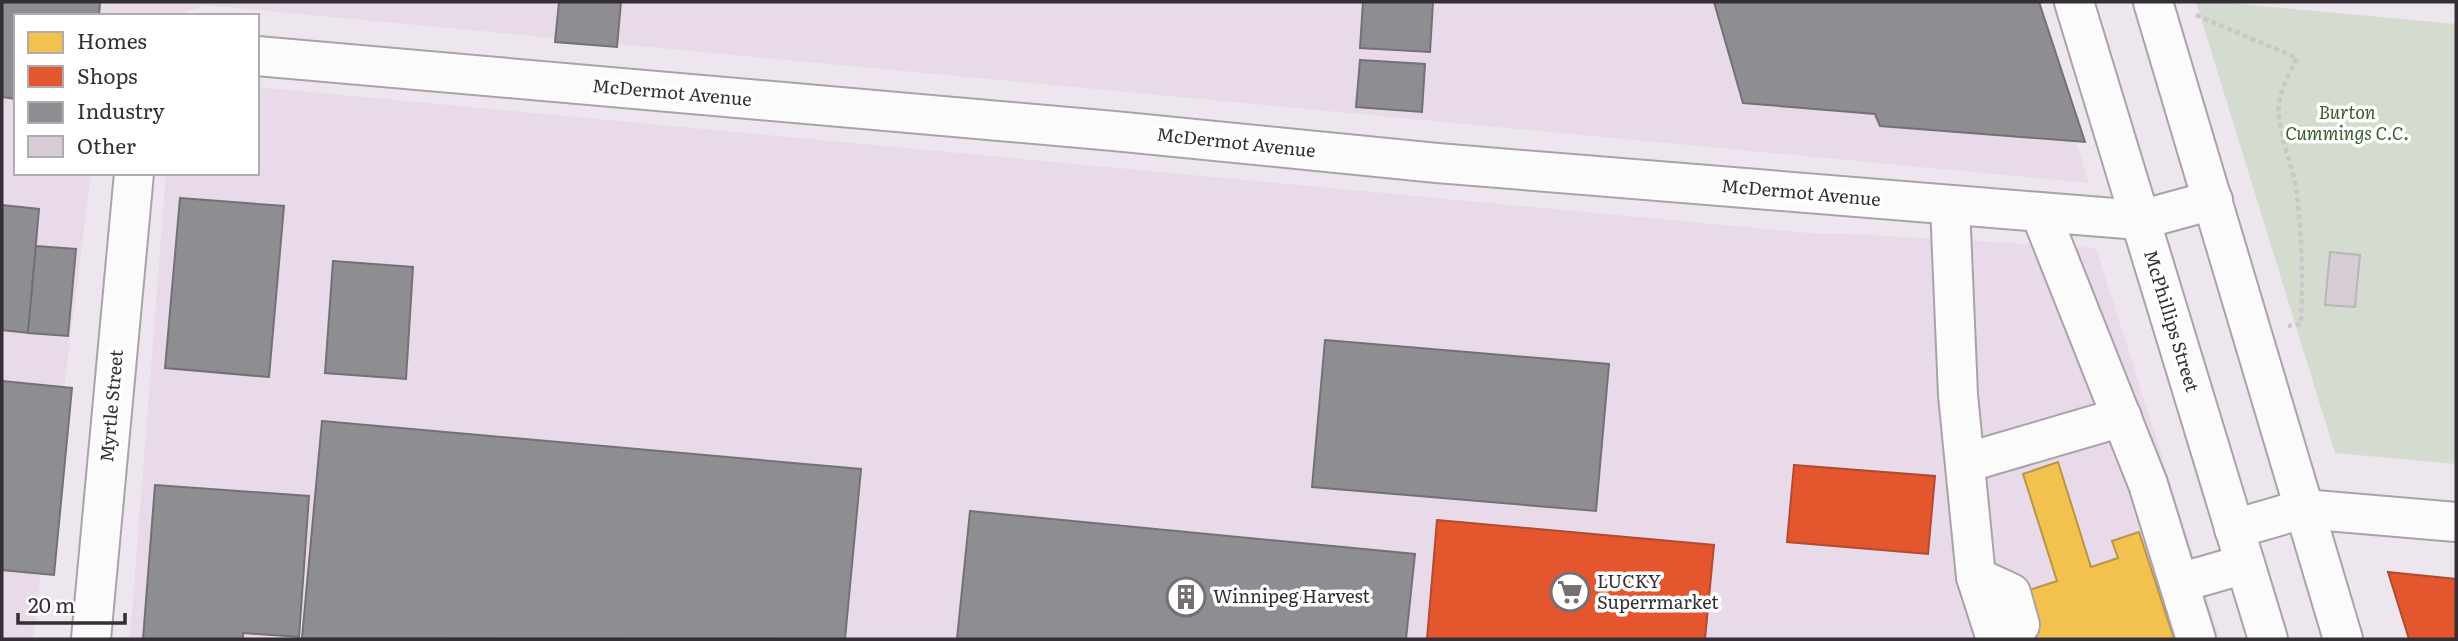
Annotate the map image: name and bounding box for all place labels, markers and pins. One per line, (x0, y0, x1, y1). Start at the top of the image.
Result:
place label: LUCKY Superrmarket (1597, 567, 1719, 615)
supermarket icon: LUCKY Superrmarket (1549, 571, 1591, 613)
building icon: Winnipeg Harvest (1165, 576, 1207, 618)
place label: Winnipeg Harvest (1213, 582, 1370, 609)

